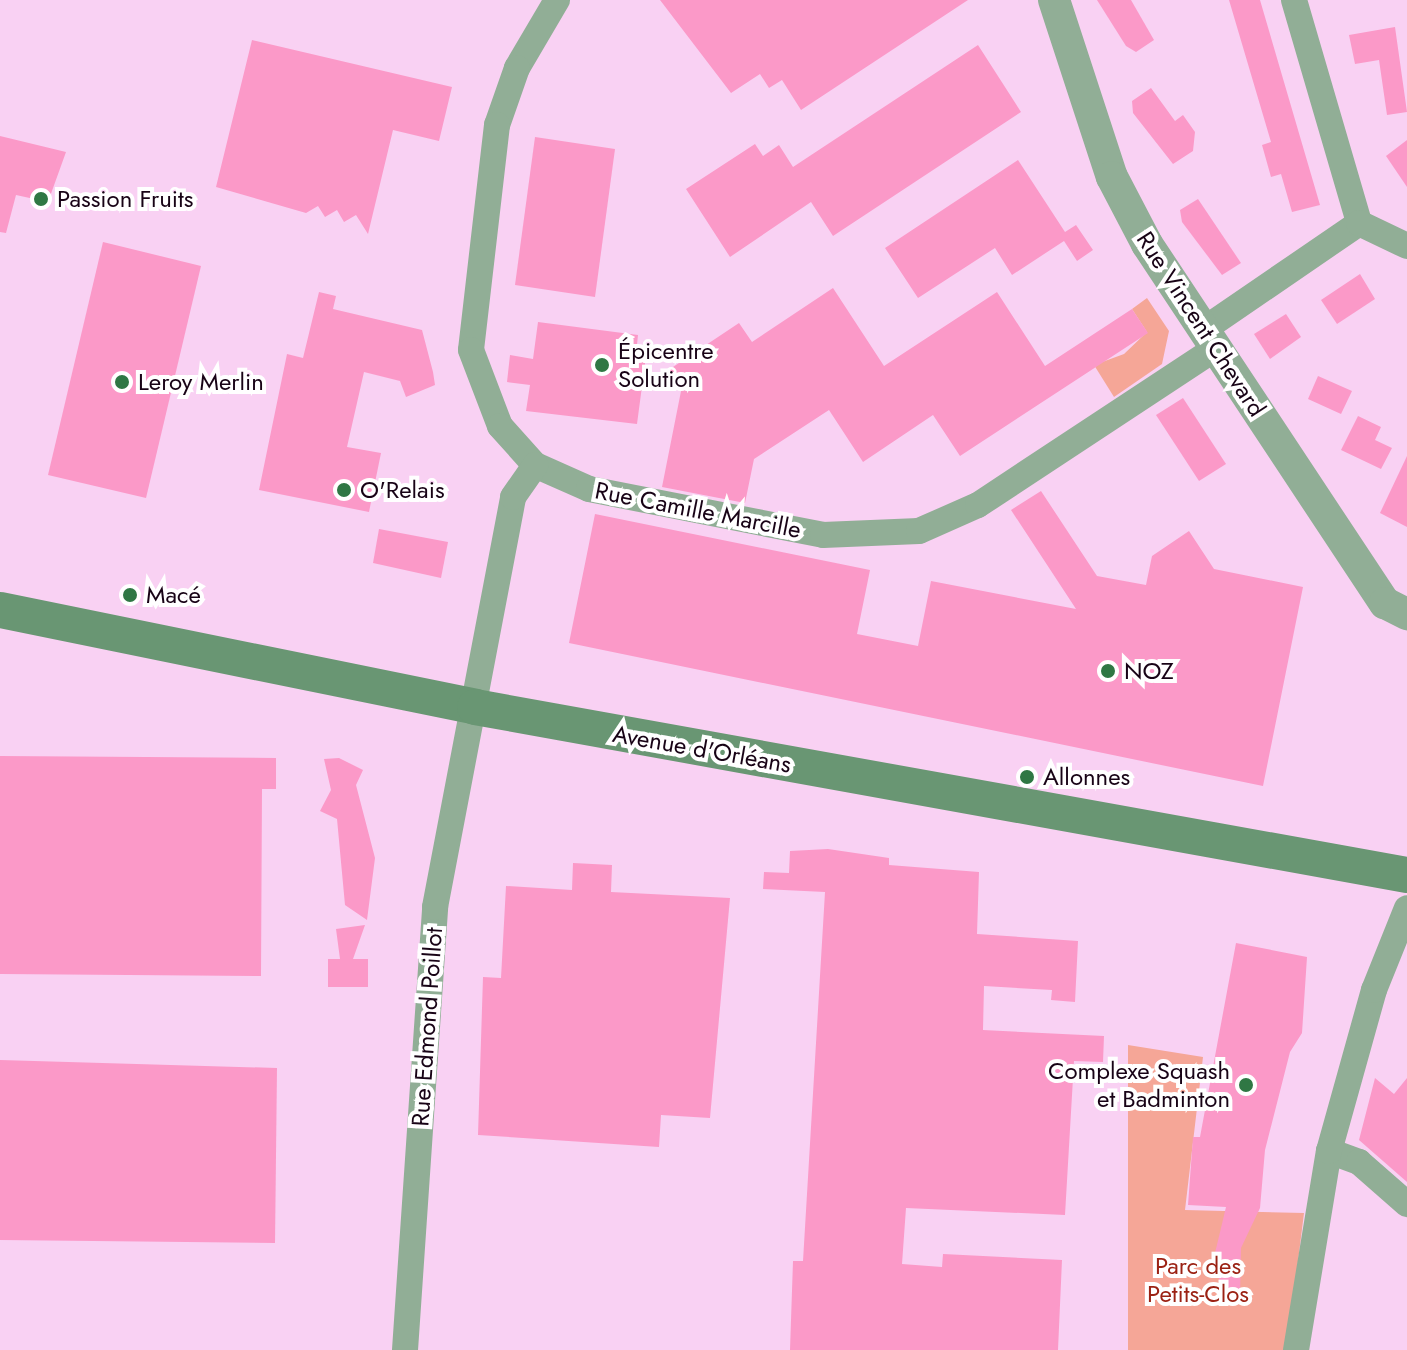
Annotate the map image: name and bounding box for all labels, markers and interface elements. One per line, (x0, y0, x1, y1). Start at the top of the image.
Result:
place label: Passion Fruits (57, 185, 193, 213)
marker: Passion Fruits (32, 190, 50, 208)
street label: Rue Vincent Chevard (1130, 226, 1272, 422)
place label: Épicentre Solution (618, 337, 714, 393)
marker: Épicentre Solution (593, 356, 611, 374)
place label: Leroy Merlin (138, 368, 264, 396)
marker: Leroy Merlin (113, 373, 131, 391)
place label: O'Relais (360, 476, 445, 504)
street label: Rue Camille Marcille (593, 476, 803, 544)
marker: O'Relais (335, 481, 353, 499)
place label: Macé (146, 581, 201, 609)
marker: Macé (121, 586, 139, 604)
place label: NOZ (1124, 657, 1174, 685)
marker: NOZ (1099, 662, 1117, 680)
street label: Avenue d'Orléans (611, 719, 793, 779)
place label: Allonnes (1043, 763, 1130, 791)
marker: Allonnes (1018, 768, 1036, 786)
street label: Rue Edmond Poillot (406, 927, 448, 1127)
place label: Complexe Squash et Badminton (1048, 1057, 1230, 1113)
marker: Complexe Squash et Badminton (1237, 1076, 1255, 1094)
park label: Parc des Petits-Clos (1147, 1252, 1249, 1308)

